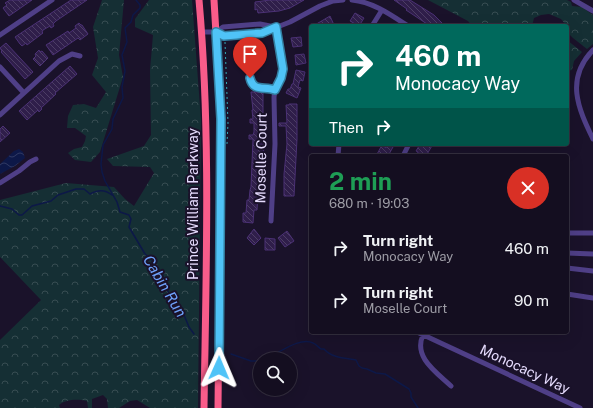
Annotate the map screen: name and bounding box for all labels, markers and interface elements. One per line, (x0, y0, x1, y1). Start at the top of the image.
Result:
pin (233, 37, 267, 78)
text: 460 m (395, 39, 481, 72)
icon: right (329, 40, 381, 92)
icon: arrive (239, 43, 261, 65)
text: Monocacy Way (395, 73, 520, 94)
street label: Moselle Court (252, 112, 270, 204)
icon: right (372, 116, 394, 138)
text: Then (329, 119, 364, 136)
street label: Prince William Parkway (185, 127, 201, 280)
text: 2 min (329, 167, 392, 195)
button: close (507, 167, 549, 209)
text: 680 m · 19:03 (329, 196, 409, 211)
text: Turn right (363, 232, 433, 249)
icon: right (329, 237, 351, 259)
text: 460 m (505, 240, 549, 257)
text: Monocacy Way (363, 249, 453, 264)
water label: Cabin Run (140, 252, 190, 320)
text: Turn right (363, 284, 433, 301)
icon: right (329, 289, 351, 311)
text: 90 m (514, 292, 549, 309)
text: Moselle Court (363, 301, 447, 316)
street label: Monocacy Way (478, 341, 573, 397)
position arrow (198, 347, 240, 389)
map controls (253, 352, 297, 396)
button: search (253, 352, 297, 396)

